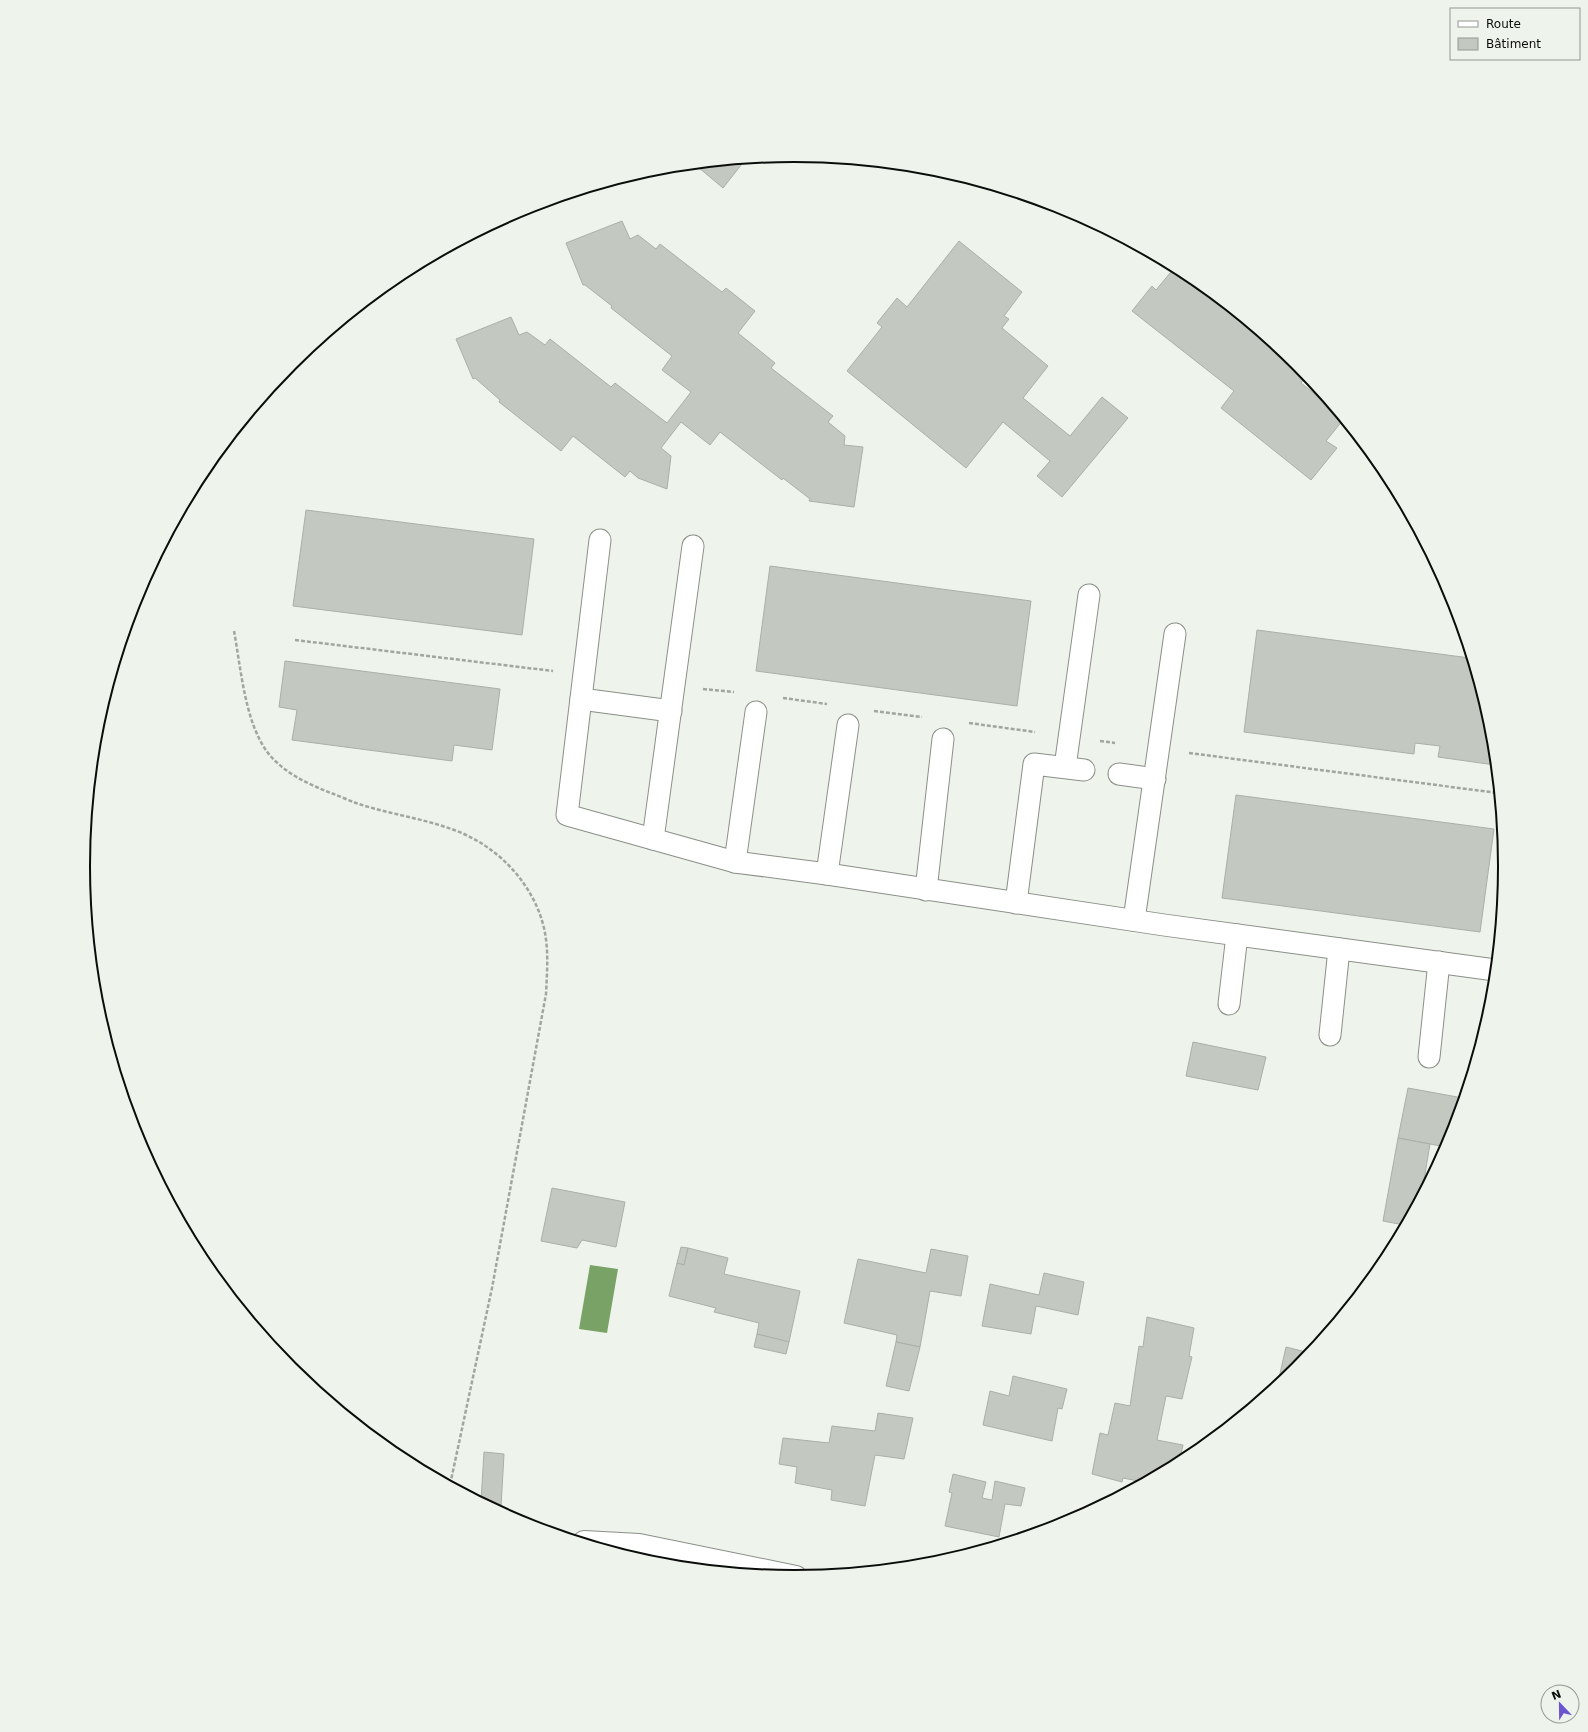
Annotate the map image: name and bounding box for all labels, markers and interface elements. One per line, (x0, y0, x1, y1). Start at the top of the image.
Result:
legend (1450, 8, 1580, 60)
text: Route (1486, 17, 1521, 31)
text: Bâtiment (1486, 37, 1541, 51)
north arrow (1540, 1684, 1580, 1724)
text: N (1550, 1687, 1563, 1703)

